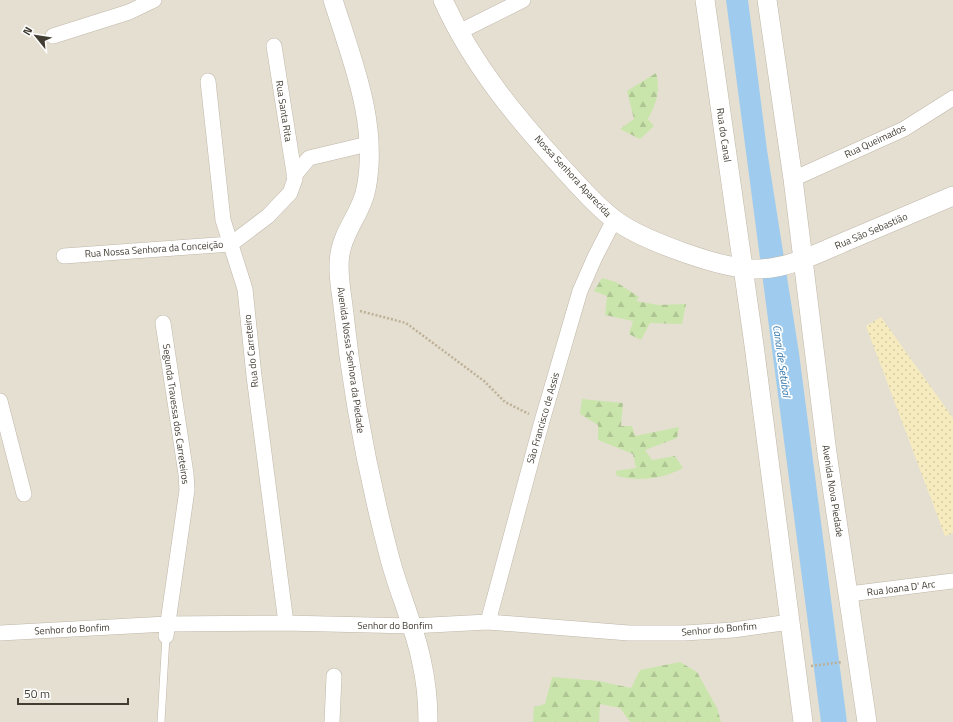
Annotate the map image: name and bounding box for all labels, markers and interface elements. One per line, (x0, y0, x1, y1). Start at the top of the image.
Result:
north arrow (16, 16, 56, 56)
text: N (19, 24, 36, 38)
street label: Rua Santa Rita (272, 79, 296, 143)
street label: Rua do Canal (713, 107, 735, 163)
street label: Rua Queimados (842, 120, 909, 162)
street label: Nossa Senhora Aparecida (531, 132, 615, 220)
street label: Rua São Sebastião (832, 209, 910, 253)
street label: Rua Nossa Senhora da Conceição (84, 237, 224, 261)
street label: Avenida Nossa Senhora da Piedade (333, 286, 369, 434)
street label: Rua do Carreteiro (240, 314, 262, 388)
water label: Canal de Setúbal (769, 324, 795, 400)
street label: Segunda Travessa dos Carreteiros (159, 343, 193, 486)
street label: São Francisco de Assis (523, 370, 563, 465)
street label: Avenida Nova Piedade (818, 444, 848, 538)
street label: Rua Joana D' Arc (866, 576, 936, 600)
street label: Senhor do Bonfim (357, 618, 433, 633)
street label: Senhor do Bonfim (681, 618, 757, 640)
street label: Senhor do Bonfim (34, 620, 110, 638)
scale bar (18, 680, 128, 706)
text: 50 m (24, 684, 50, 703)

